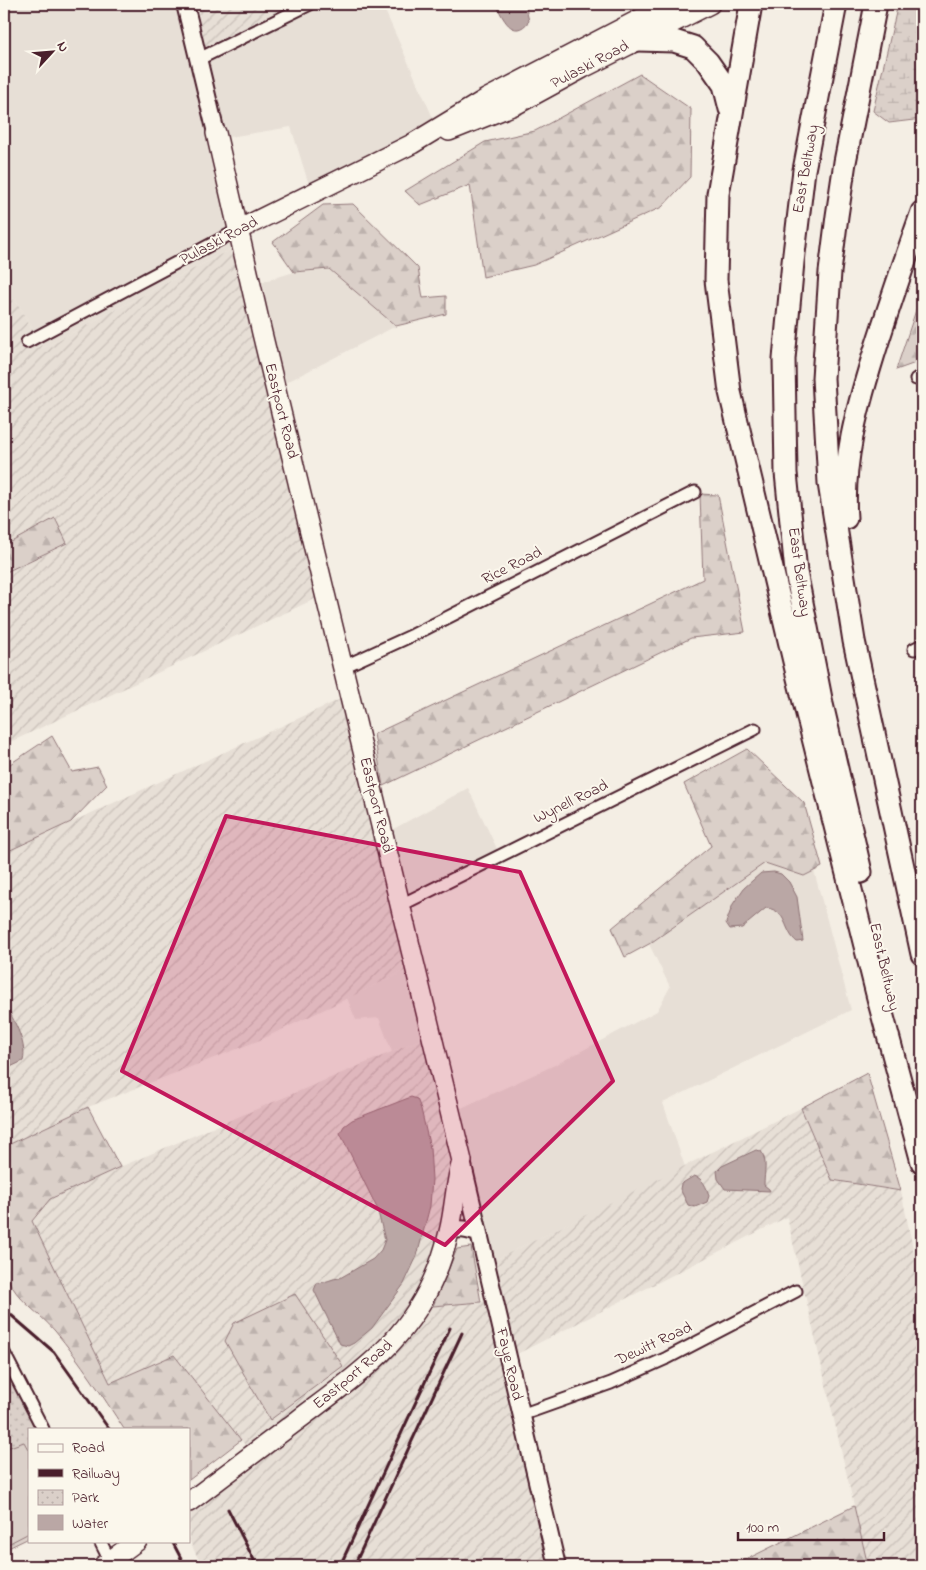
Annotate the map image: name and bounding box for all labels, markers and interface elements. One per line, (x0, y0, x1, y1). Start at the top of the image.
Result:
north arrow (28, 28, 78, 78)
street label: Pulaski Road (547, 34, 633, 96)
text: N (51, 38, 74, 56)
street label: East Beltway (786, 123, 826, 215)
street label: Pulaski Road (176, 210, 262, 272)
street label: Eastport Road (257, 361, 305, 461)
street label: East Beltway (781, 526, 817, 618)
street label: Rice Road (478, 541, 546, 591)
street label: Eastport Road (352, 755, 400, 855)
street label: Wynell Road (530, 774, 612, 830)
street label: East Beltway (862, 921, 906, 1014)
street label: Dewitt Road (611, 1316, 696, 1373)
street label: Faye Road (489, 1324, 529, 1403)
street label: Eastport Road (308, 1334, 398, 1416)
legend (28, 1428, 190, 1542)
text: Road (72, 1437, 105, 1459)
text: Railway (72, 1463, 120, 1486)
text: Park (72, 1487, 100, 1509)
scale bar (738, 1510, 885, 1542)
text: Water (72, 1513, 108, 1535)
text: 100 m (746, 1517, 779, 1539)

